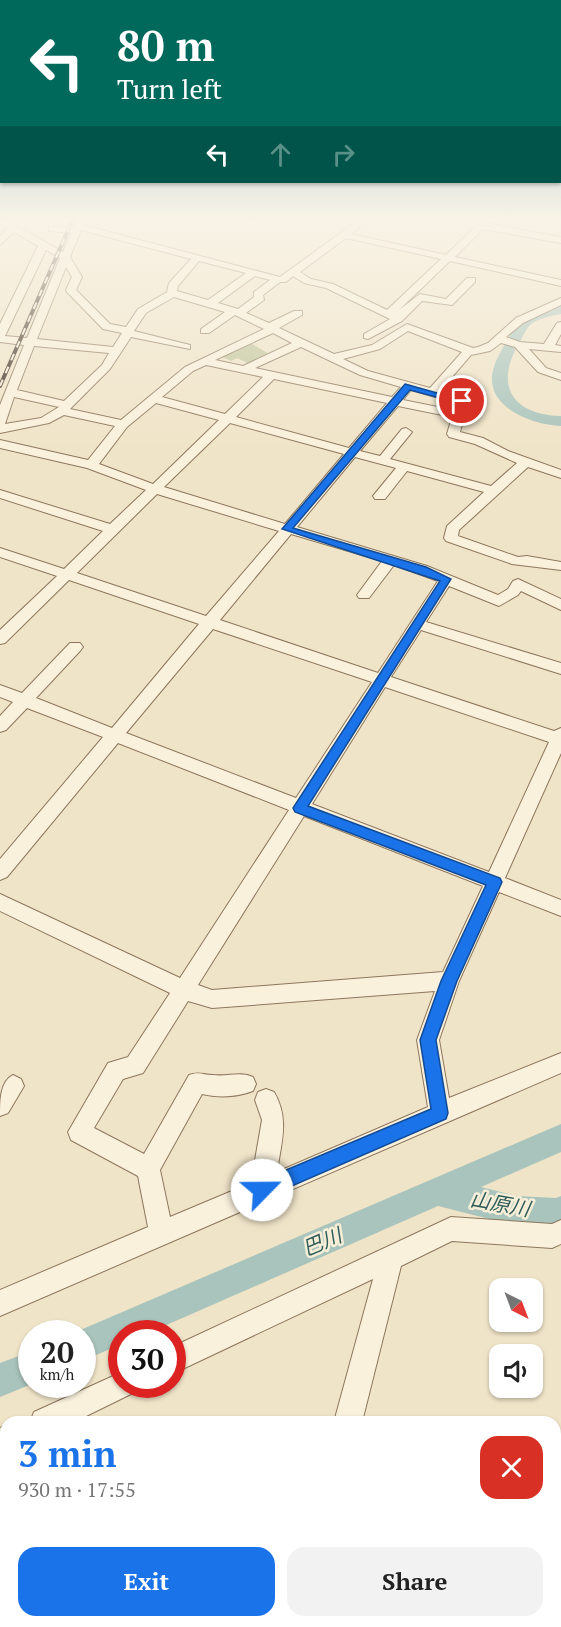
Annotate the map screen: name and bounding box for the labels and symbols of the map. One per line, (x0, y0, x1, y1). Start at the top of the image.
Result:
pin (436, 375, 487, 426)
position arrow (230, 1158, 294, 1222)
water label: 山原川 (468, 1185, 534, 1222)
water label: 巴川 (298, 1221, 347, 1262)
north arrow (489, 1278, 543, 1332)
speed limit sign: 30 (108, 1320, 186, 1398)

